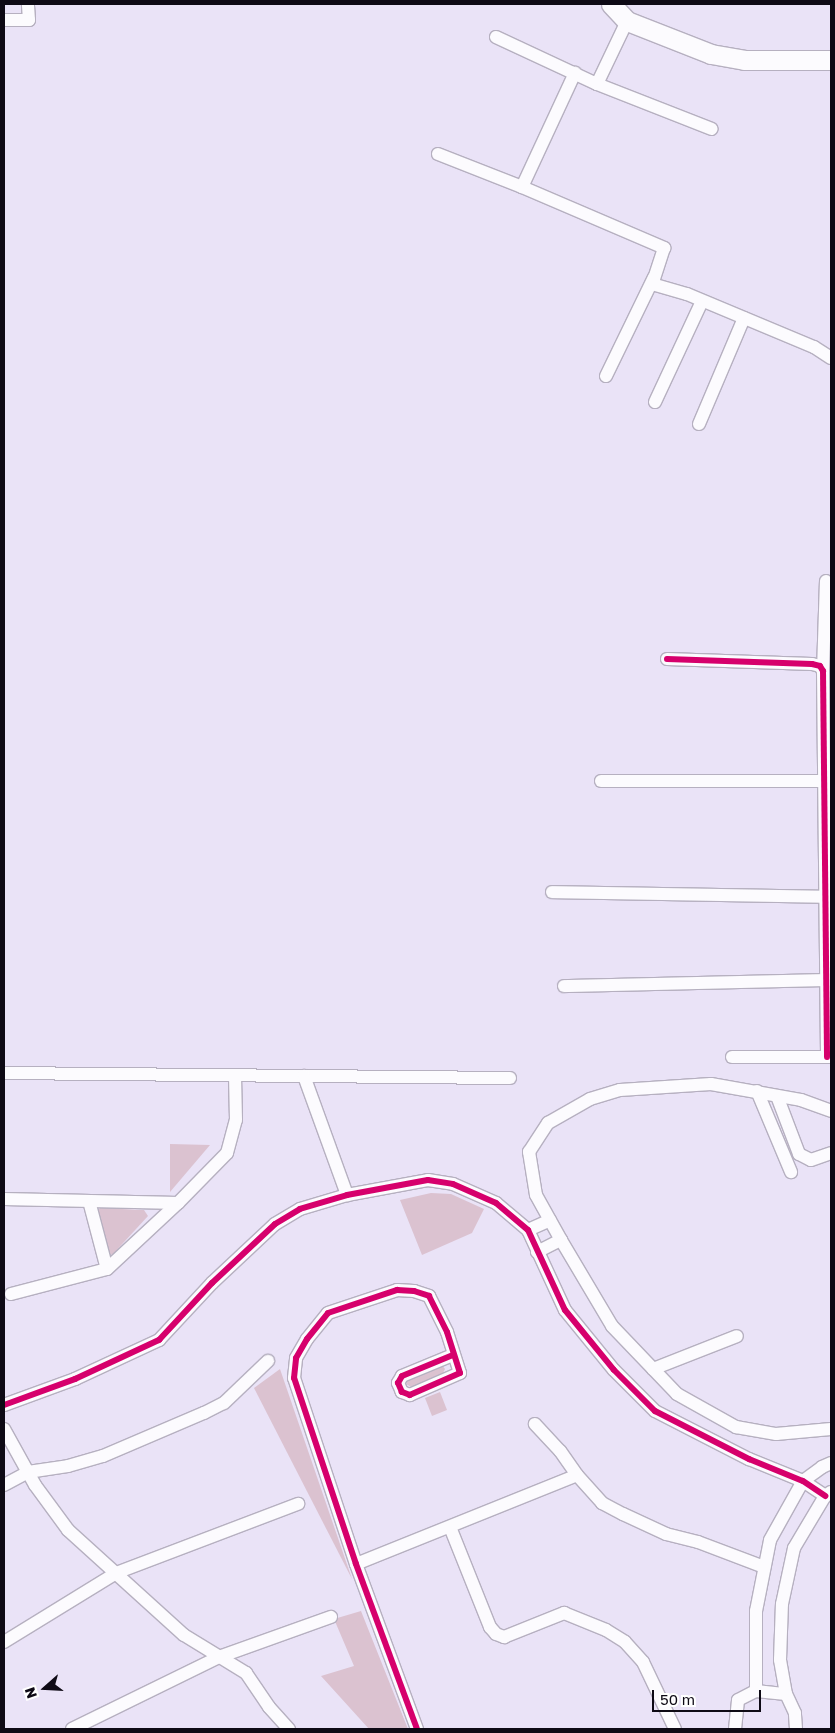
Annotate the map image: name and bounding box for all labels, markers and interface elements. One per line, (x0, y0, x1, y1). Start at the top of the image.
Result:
north arrow (20, 1663, 70, 1713)
scale bar (655, 1680, 764, 1712)
text: N (21, 1685, 40, 1701)
text: 50 m (660, 1690, 695, 1708)

